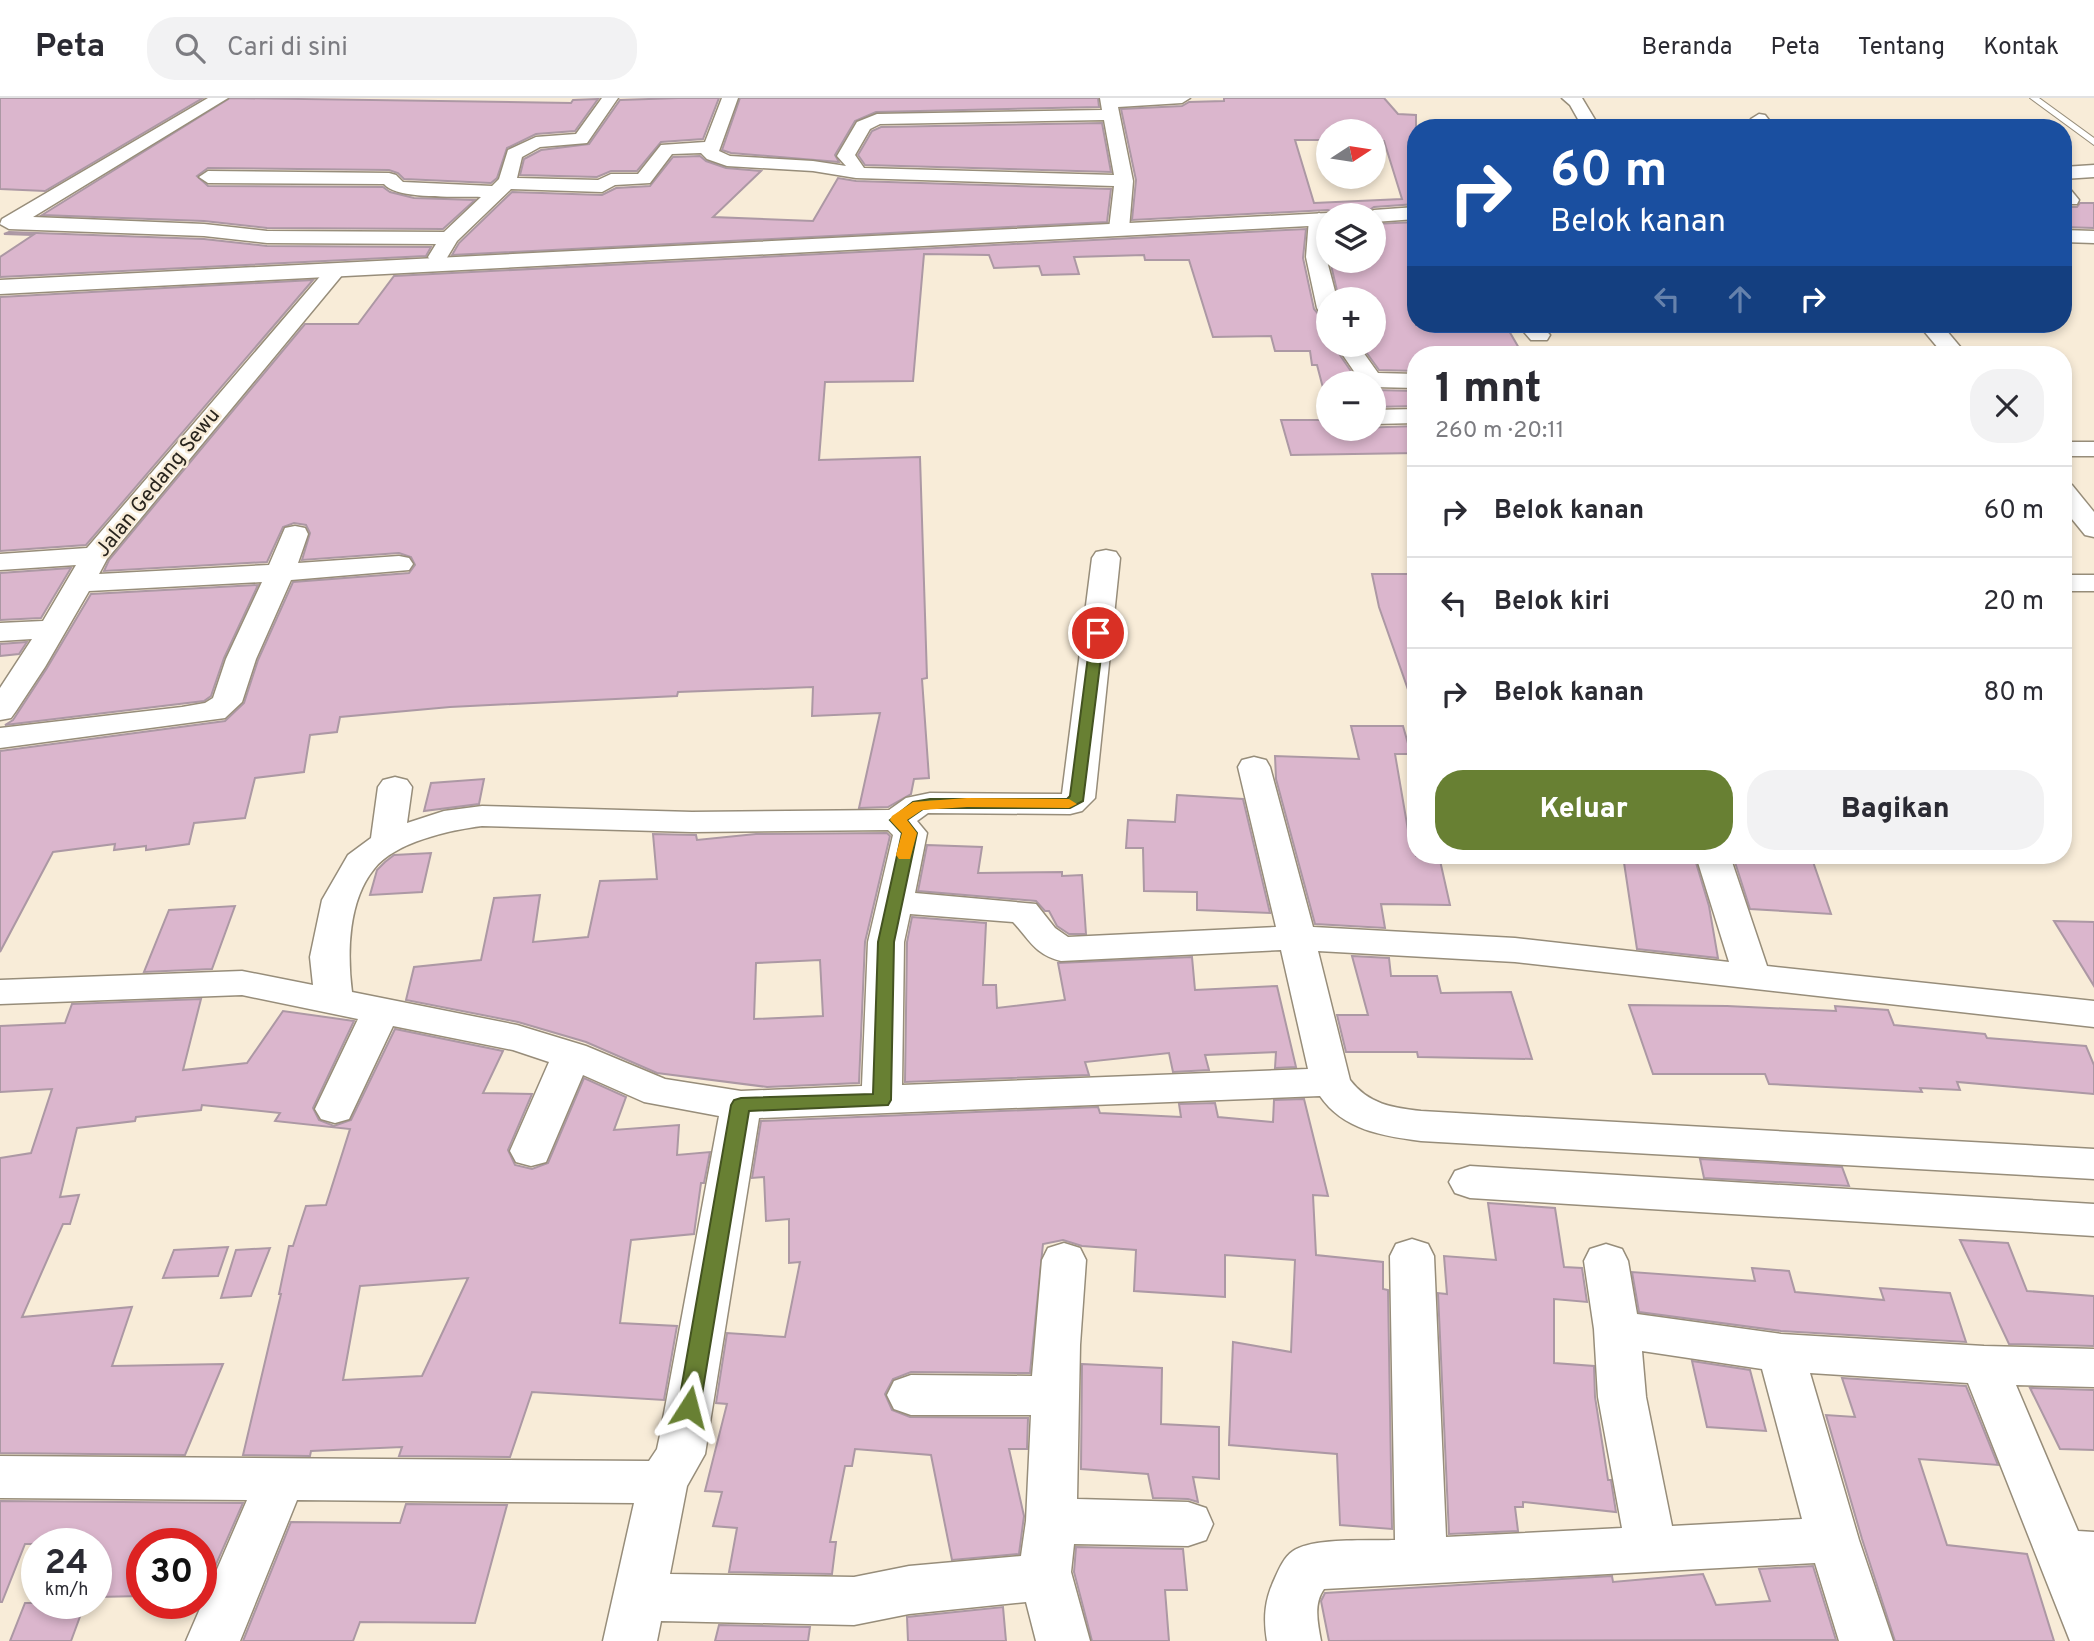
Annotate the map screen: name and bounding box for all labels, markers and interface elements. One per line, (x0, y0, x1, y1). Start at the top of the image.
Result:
search box (147, 17, 637, 80)
text: Peta (35, 27, 105, 69)
icon: search (171, 29, 209, 67)
text: Cari di sini (227, 32, 348, 65)
text: Beranda (1642, 33, 1733, 63)
text: Peta (1771, 33, 1820, 63)
text: Tentang (1858, 33, 1945, 63)
text: Kontak (1983, 33, 2059, 63)
north arrow (1316, 119, 1386, 189)
map controls (1316, 119, 1386, 441)
text: 60 m (1550, 142, 1668, 204)
icon: right (1435, 147, 1526, 238)
button: layers (1316, 203, 1386, 273)
text: Belok kanan (1550, 203, 1726, 243)
icon: left (1648, 280, 1686, 318)
icon: ahead (1721, 280, 1759, 318)
icon: right (1794, 280, 1832, 318)
button: + (1316, 287, 1386, 357)
text: 1 mnt (1435, 364, 1542, 417)
button: close (1970, 369, 2044, 443)
button: − (1316, 371, 1386, 441)
street label: Jalan Gedang Sewu (90, 403, 227, 563)
text: 260 m · 20:11 (1435, 417, 1564, 446)
icon: right (1435, 493, 1473, 531)
text: Belok kanan (1494, 495, 1644, 528)
text: 60 m (1984, 495, 2044, 528)
icon: left (1435, 584, 1473, 622)
text: Belok kiri (1494, 586, 1610, 619)
text: 20 m (1983, 586, 2044, 619)
pin (1068, 603, 1128, 663)
icon: arrive (1079, 614, 1117, 652)
icon: right (1435, 675, 1473, 713)
text: Belok kanan (1494, 677, 1644, 710)
text: 80 m (1984, 677, 2044, 710)
button: Keluar (1435, 770, 1733, 850)
button: Bagikan (1747, 770, 2044, 850)
position arrow (652, 1370, 726, 1444)
speed limit sign: 30 (126, 1528, 217, 1619)
text: 24 (45, 1542, 88, 1586)
text: km/h (45, 1579, 88, 1602)

